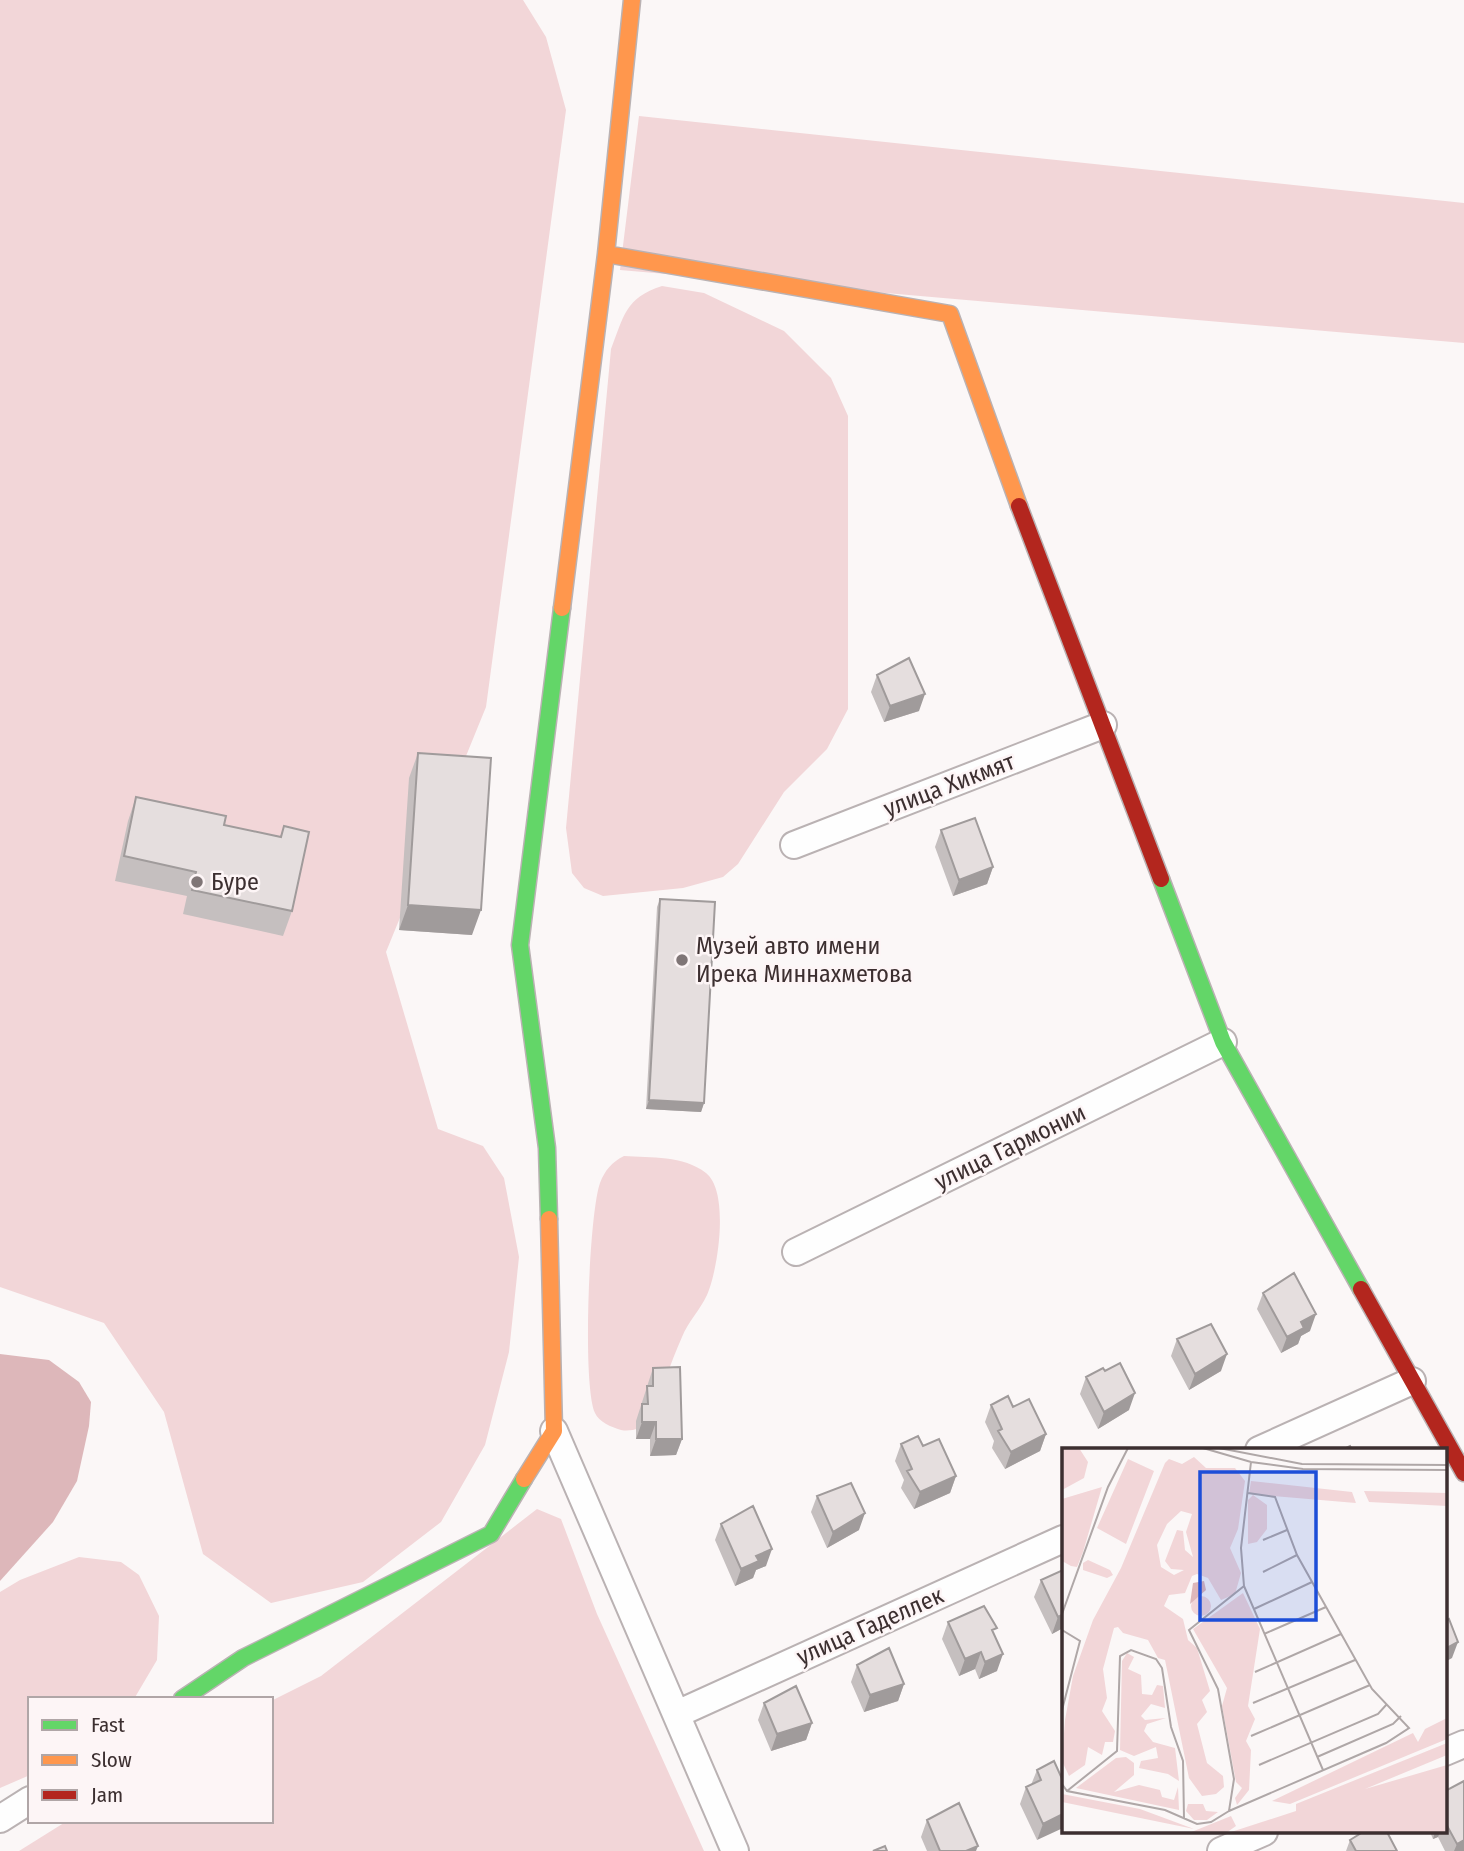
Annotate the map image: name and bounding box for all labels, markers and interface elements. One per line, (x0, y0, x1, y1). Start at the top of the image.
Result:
street label: улица Хикмят (880, 747, 1019, 823)
place label: Буре (211, 868, 259, 896)
marker: Буре (189, 874, 205, 890)
place label: Музей авто имени Ирека Миннахметова (696, 932, 913, 988)
marker: Музей авто имени Ирека Миннахметова (674, 952, 690, 968)
street label: улица Гармонии (930, 1098, 1090, 1196)
inset map (1062, 1448, 1446, 1834)
street label: улица Гаделлек (792, 1581, 948, 1671)
legend (28, 1697, 273, 1823)
text: Fast (91, 1712, 125, 1738)
text: Slow (91, 1747, 132, 1773)
text: Jam (91, 1782, 123, 1808)

